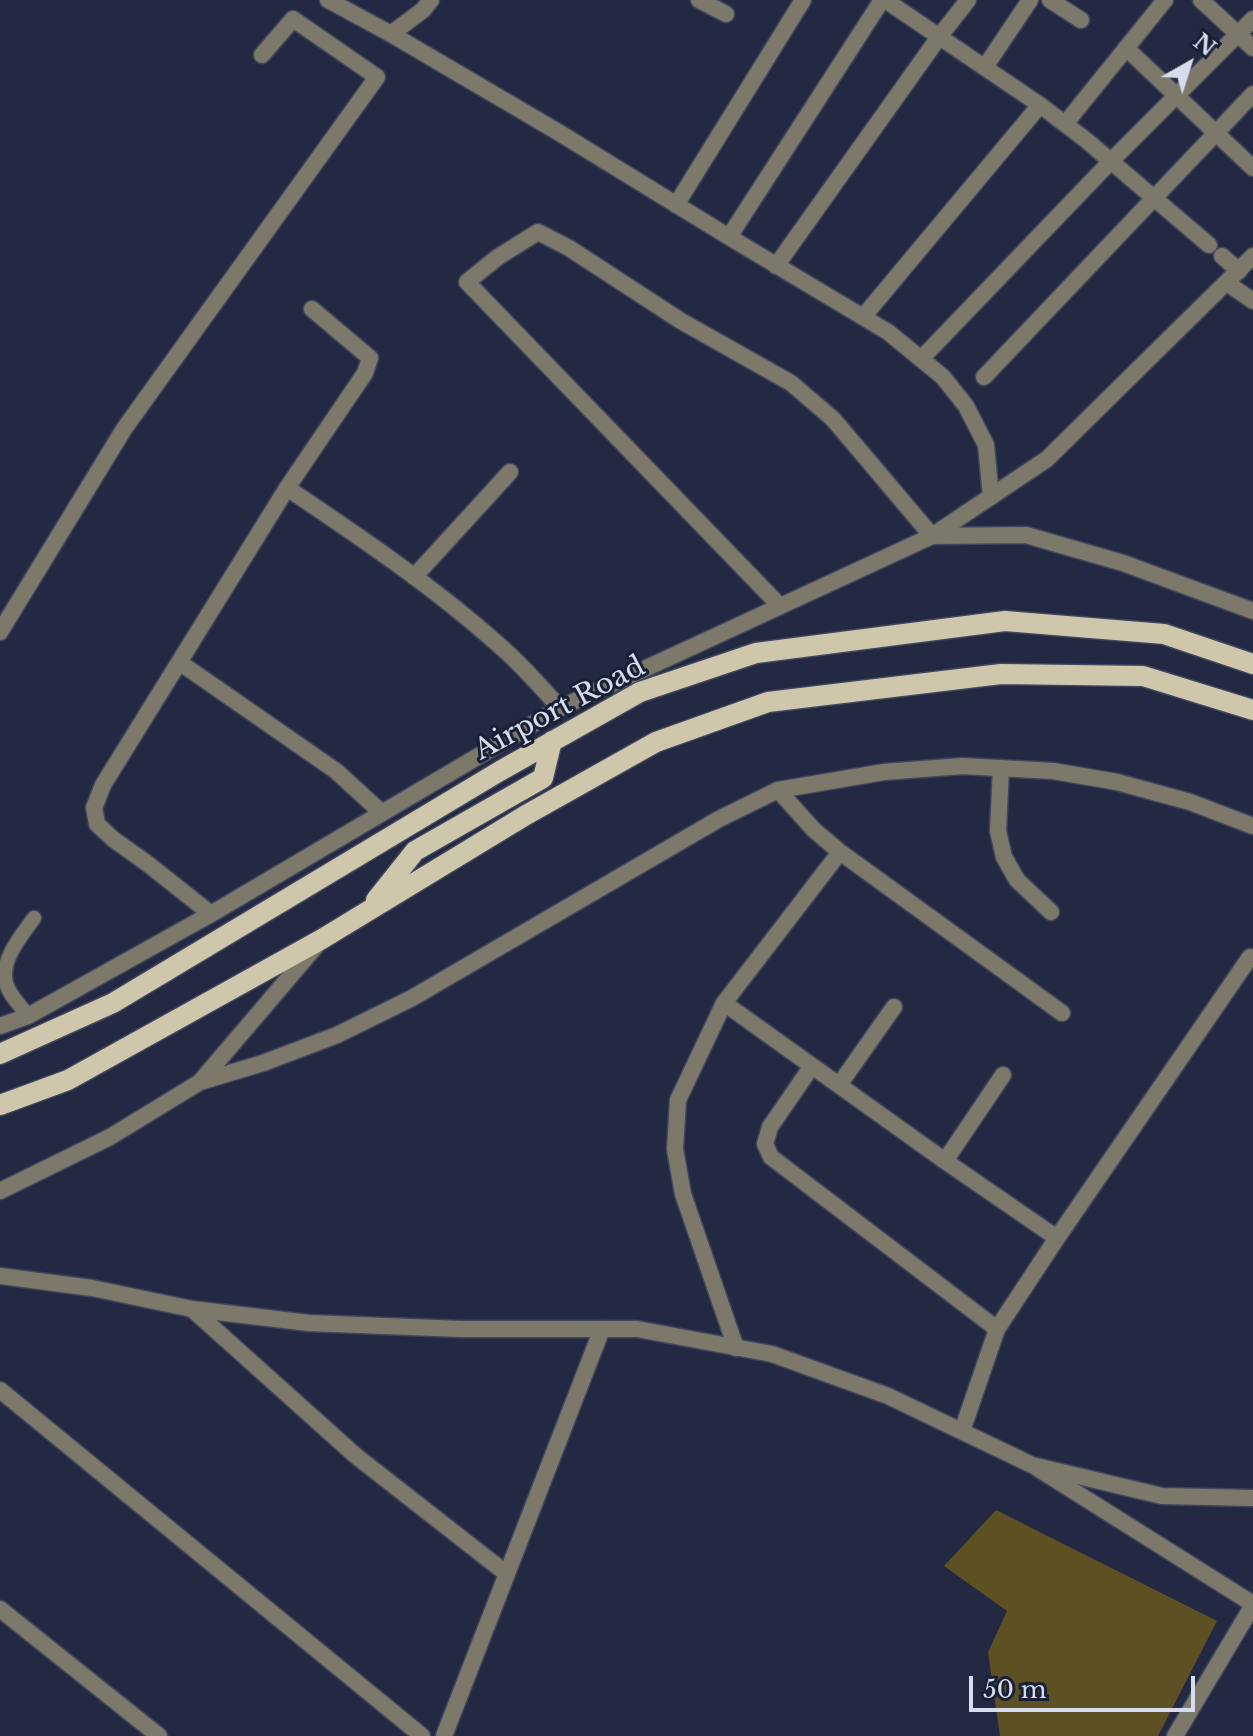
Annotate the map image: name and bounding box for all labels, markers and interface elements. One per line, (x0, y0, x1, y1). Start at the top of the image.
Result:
north arrow (1149, 24, 1229, 104)
text: N (1188, 28, 1221, 62)
street label: Airport Road (469, 650, 651, 768)
scale bar (973, 1660, 1199, 1710)
text: 50 m (983, 1675, 1046, 1704)

